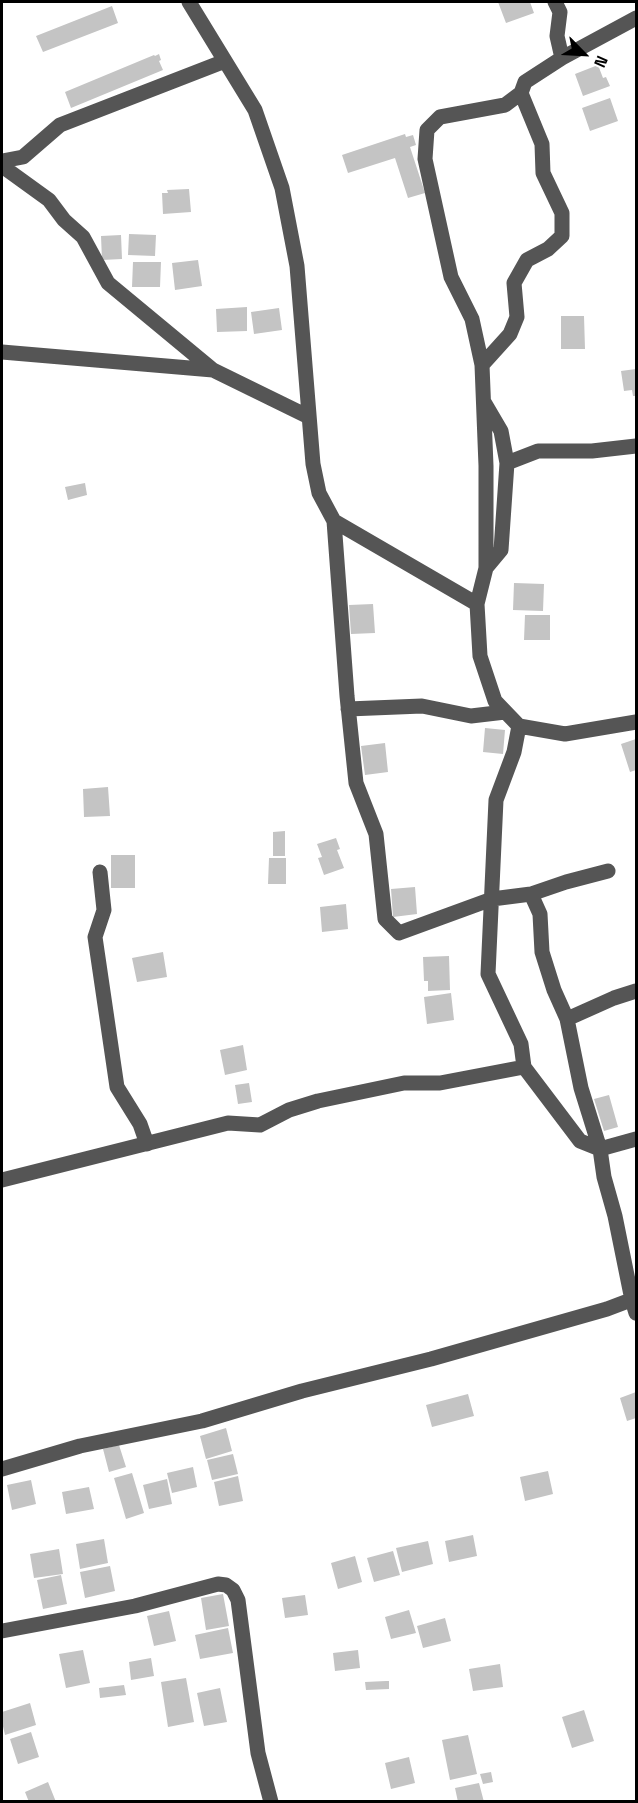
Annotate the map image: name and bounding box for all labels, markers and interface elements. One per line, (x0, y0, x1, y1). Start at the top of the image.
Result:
north arrow (554, 24, 614, 84)
text: N (589, 52, 613, 71)

